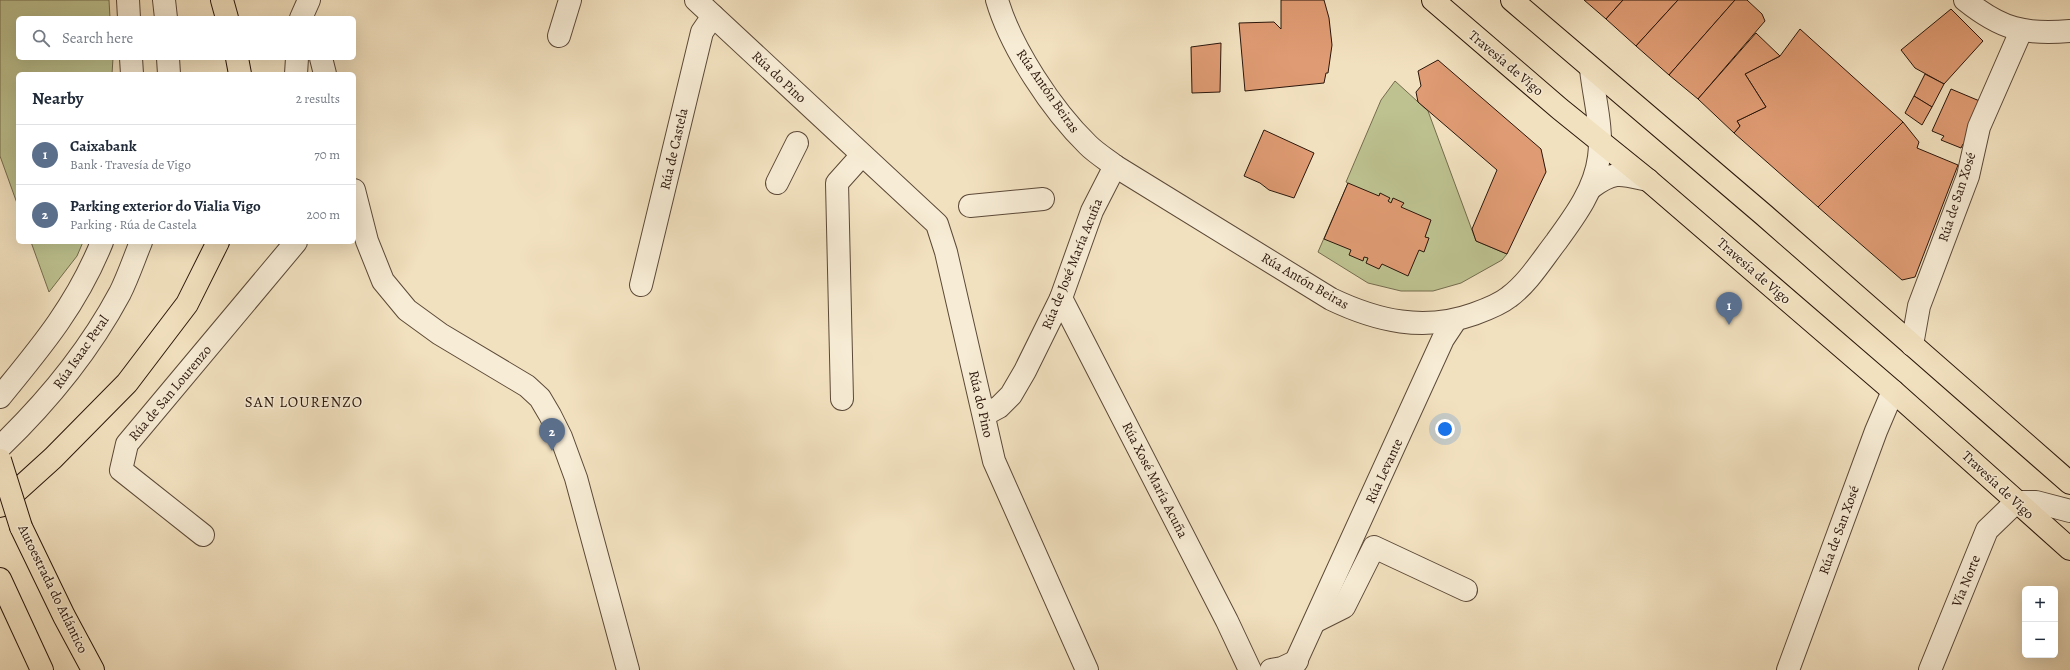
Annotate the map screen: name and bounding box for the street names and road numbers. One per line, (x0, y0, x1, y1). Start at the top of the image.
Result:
street label: Travesía de Vigo (1465, 26, 1547, 100)
street label: Rúa Antón Beiras (1012, 45, 1084, 137)
street label: Rúa do Pino (747, 47, 811, 107)
street label: Rúa de Castela (655, 106, 693, 192)
street label: Rúa de San Xosé (1934, 150, 1980, 244)
street label: Rúa de José María Acuña (1037, 195, 1107, 332)
street label: Travesía de Vigo (1713, 234, 1795, 308)
street label: Rúa Antón Beiras (1258, 248, 1352, 314)
street label: Rúa Isaac Peral (49, 311, 114, 393)
street label: Rúa de San Lourenzo (124, 341, 216, 445)
street label: Rúa do Pino (964, 369, 998, 440)
street label: Rúa Xosé María Acuña (1117, 419, 1193, 542)
street label: Rúa Levante (1361, 436, 1407, 506)
street label: Travesía de Vigo (1958, 447, 2038, 523)
street label: Rúa de San Xosé (1814, 483, 1864, 577)
street label: Autoestrada do Atlántico (13, 521, 92, 657)
street label: Vía Norte (1947, 552, 1985, 611)

